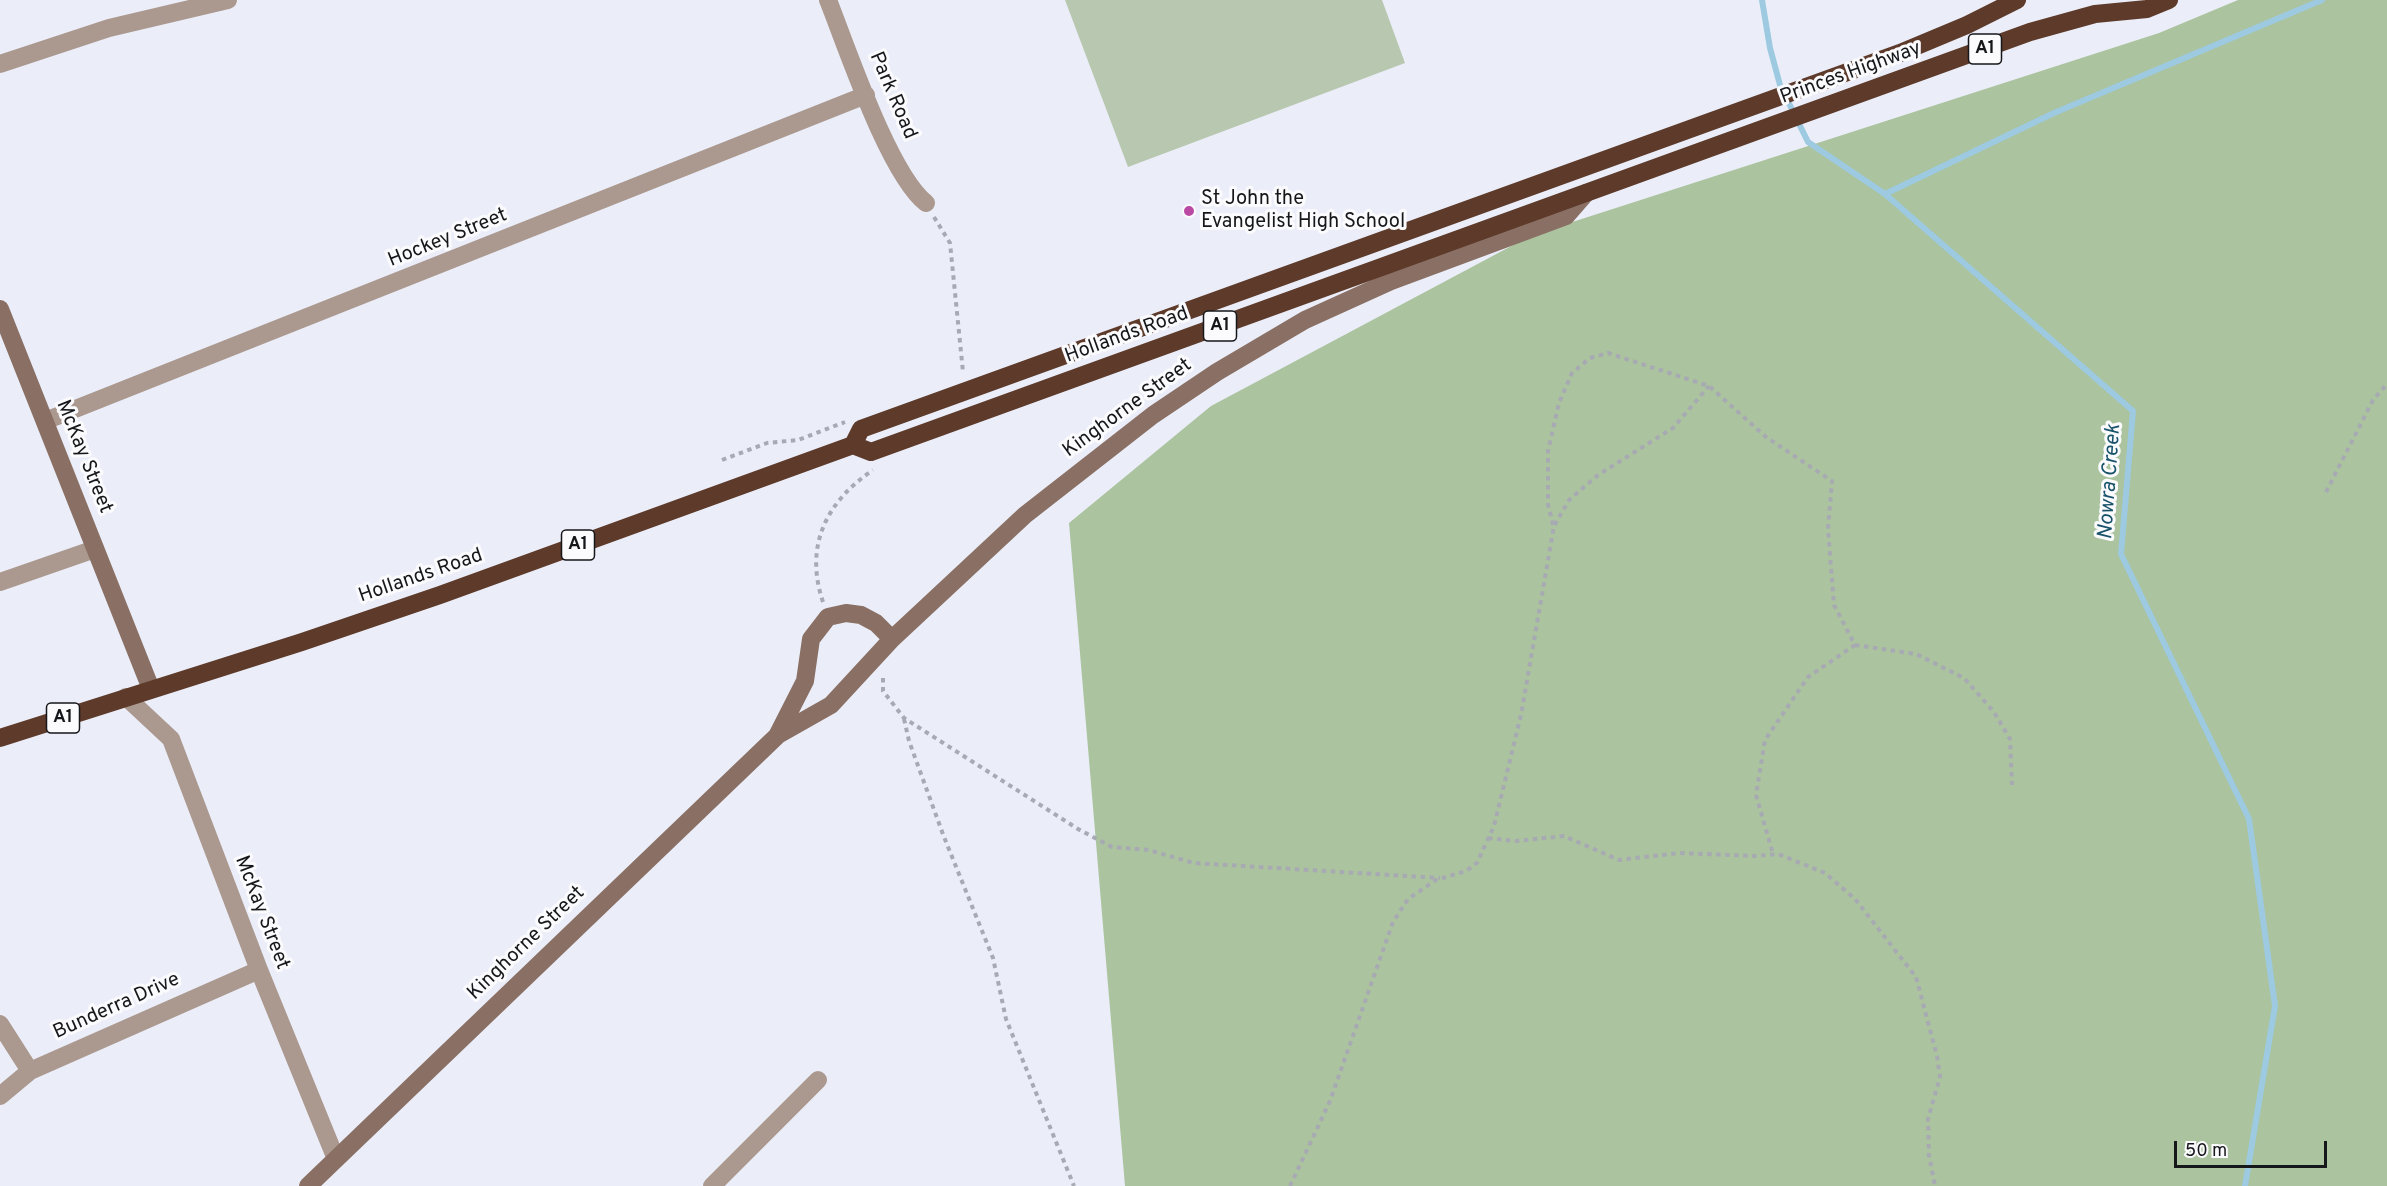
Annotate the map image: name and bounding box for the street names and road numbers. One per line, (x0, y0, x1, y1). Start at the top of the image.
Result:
road number: A1 (1968, 34, 2002, 64)
street label: Princes Highway (1777, 37, 1925, 111)
street label: Park Road (863, 49, 921, 143)
street label: Hockey Street (385, 204, 511, 274)
street label: Hollands Road (1062, 303, 1192, 369)
road number: A1 (1204, 311, 1236, 341)
street label: Kinghorne Street (1059, 354, 1197, 464)
street label: McKay Street (49, 397, 117, 517)
road number: A1 (562, 530, 594, 560)
street label: Hollands Road (356, 545, 486, 609)
road number: A1 (46, 703, 80, 733)
street label: McKay Street (228, 853, 294, 973)
street label: Kinghorne Street (463, 882, 591, 1006)
street label: Bunderra Drive (50, 968, 184, 1046)

